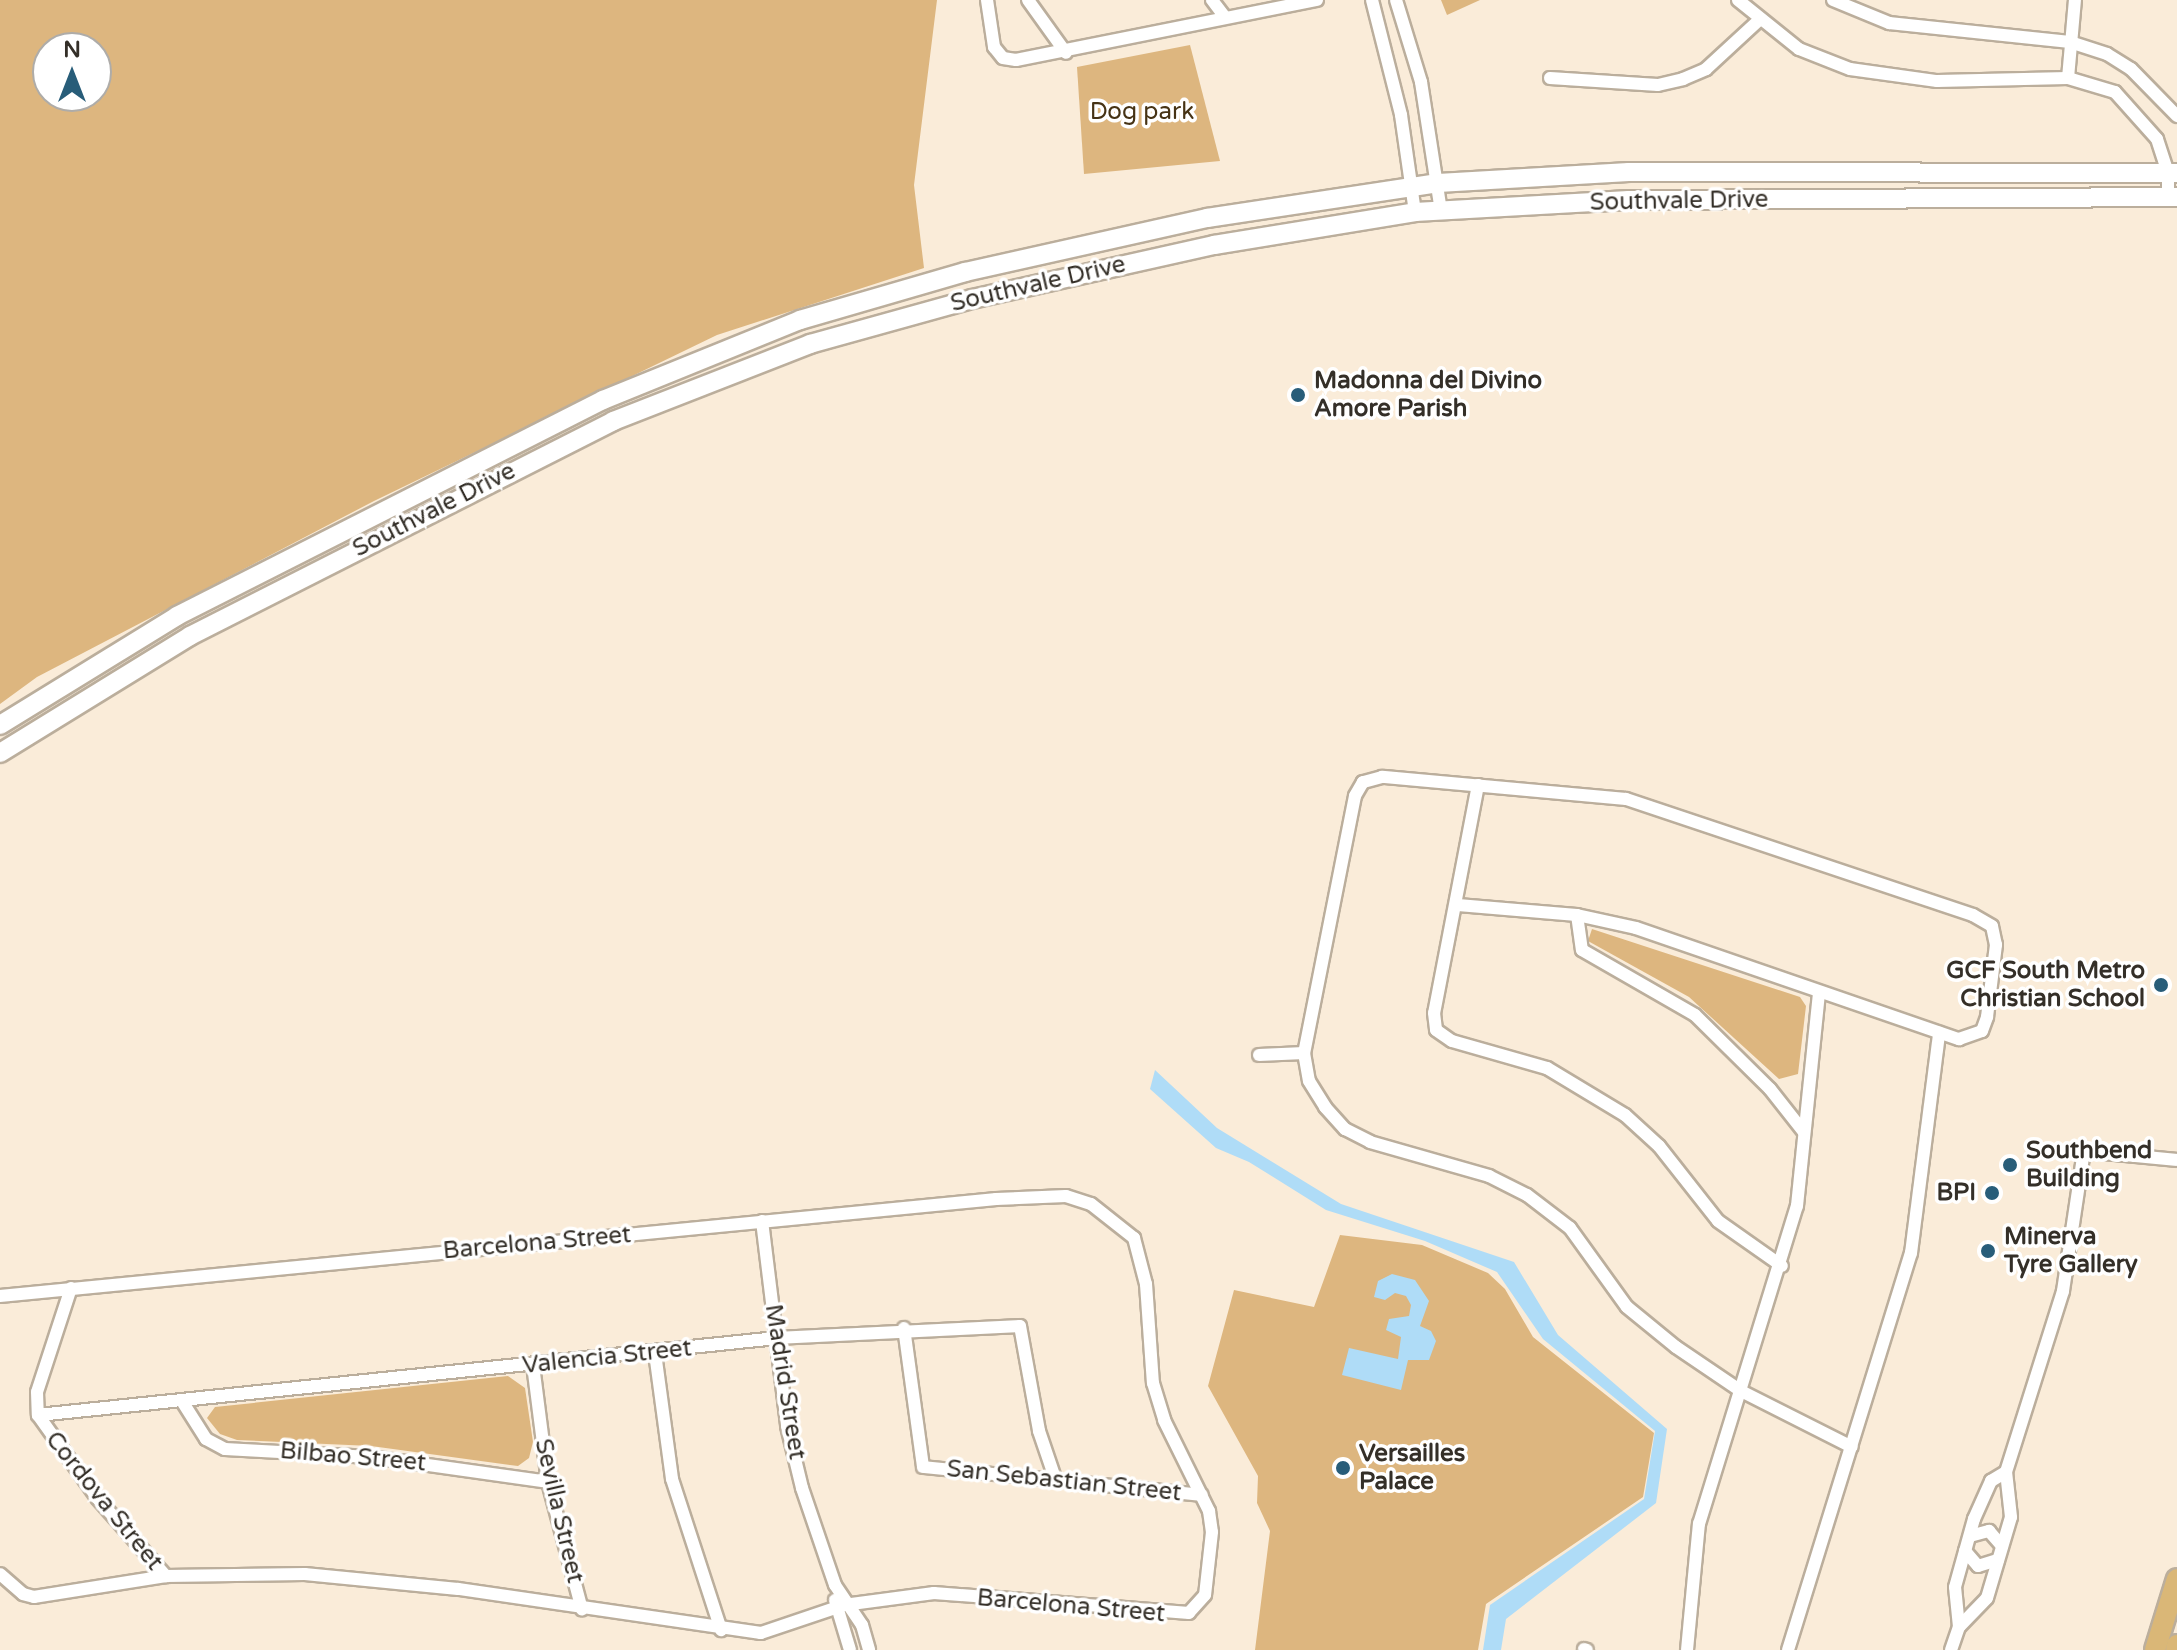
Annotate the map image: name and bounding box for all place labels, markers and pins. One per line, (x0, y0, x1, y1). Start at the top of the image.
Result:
place label: Madonna del Divino Amore Parish (1314, 367, 1542, 423)
marker: Madonna del Divino Amore Parish (1289, 386, 1307, 404)
place label: GCF South Metro Christian School (1946, 957, 2145, 1013)
marker: GCF South Metro Christian School (2152, 976, 2170, 994)
place label: Southbend Building (2026, 1137, 2152, 1193)
marker: Southbend Building (2001, 1156, 2019, 1174)
place label: BPI (1936, 1179, 1976, 1207)
marker: BPI (1983, 1184, 2001, 1202)
place label: Minerva Tyre Gallery (2004, 1223, 2138, 1279)
marker: Minerva Tyre Gallery (1979, 1242, 1997, 1260)
place label: Versailles Palace (1359, 1440, 1465, 1496)
marker: Versailles Palace (1334, 1459, 1352, 1477)

